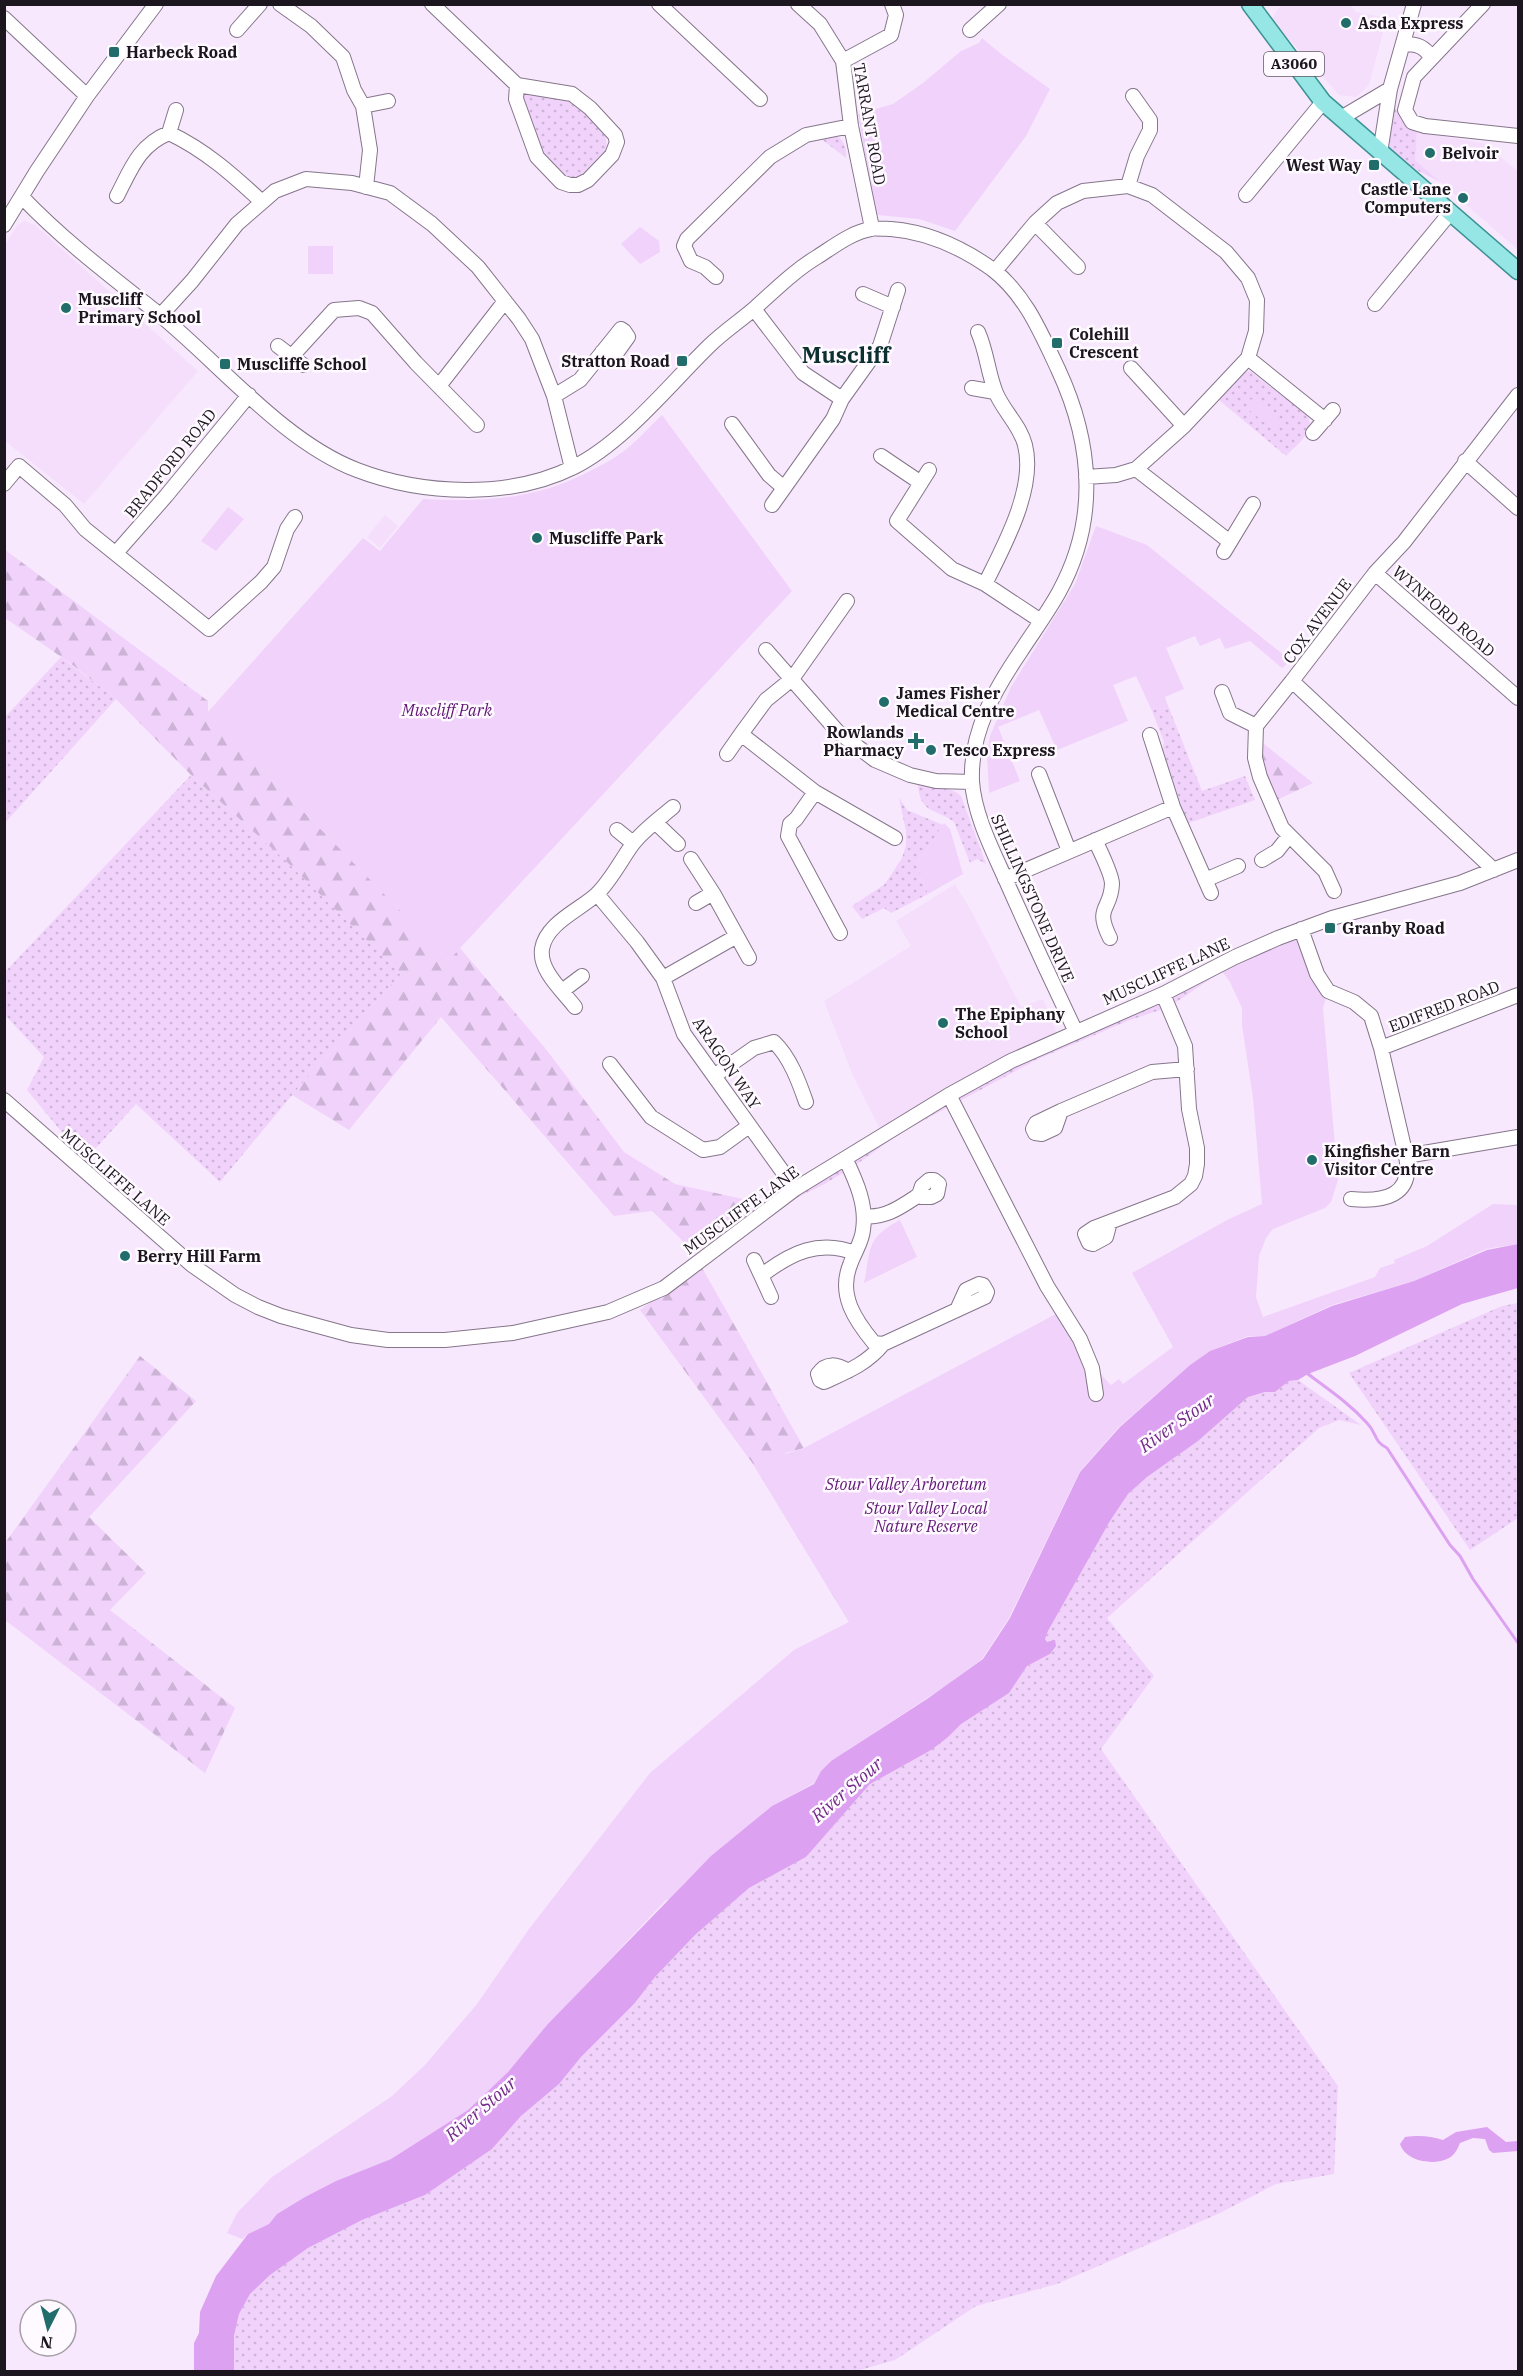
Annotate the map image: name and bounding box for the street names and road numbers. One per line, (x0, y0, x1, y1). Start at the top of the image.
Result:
road number: A3060 (1264, 52, 1324, 76)
street label: TARRANT ROAD (849, 61, 891, 187)
street label: BRADFORD ROAD (120, 404, 220, 522)
street label: WYNFORD ROAD (1389, 561, 1499, 661)
street label: COX AVENUE (1279, 575, 1355, 667)
street label: SHILLINGSTONE DRIVE (987, 811, 1079, 985)
street label: MUSCLIFFE LANE (1099, 933, 1233, 1009)
street label: EDIFRED ROAD (1386, 976, 1502, 1036)
street label: ARAGON WAY (689, 1013, 765, 1113)
street label: MUSCLIFFE LANE (57, 1124, 175, 1230)
street label: MUSCLIFFE LANE (679, 1161, 803, 1259)

